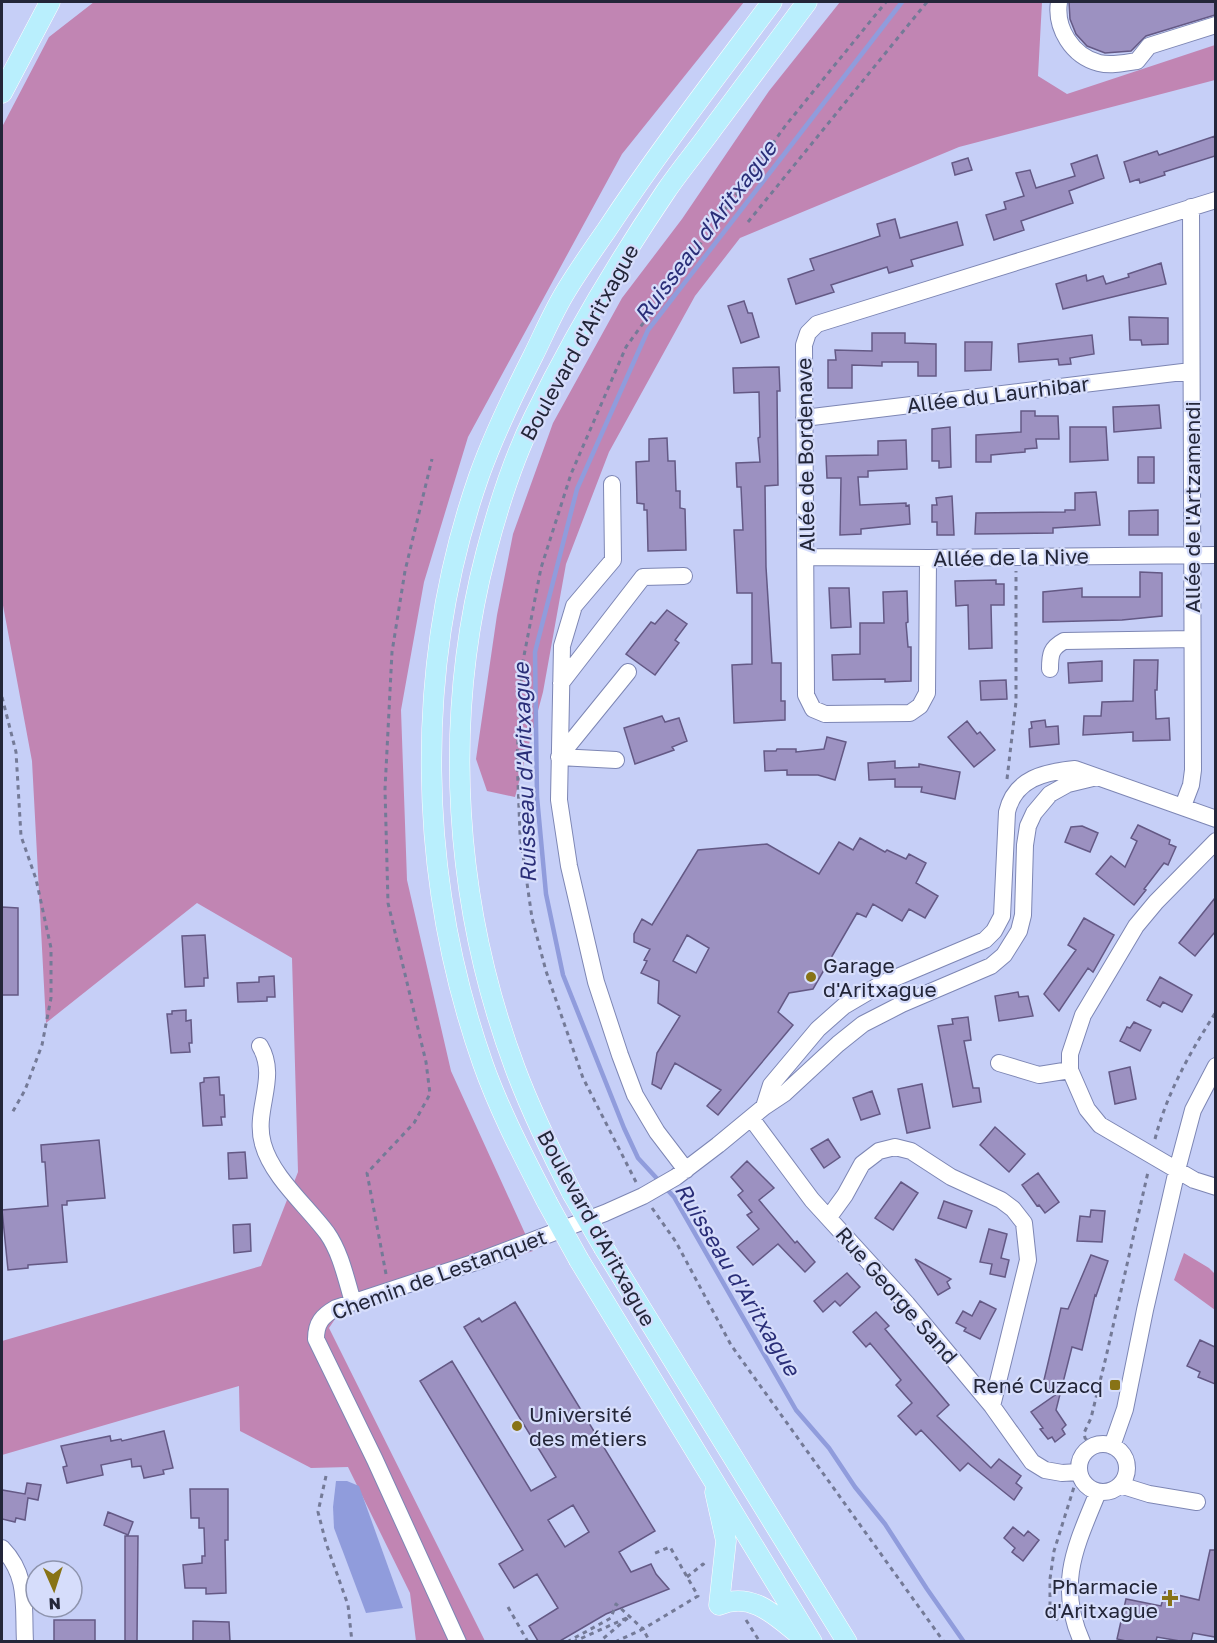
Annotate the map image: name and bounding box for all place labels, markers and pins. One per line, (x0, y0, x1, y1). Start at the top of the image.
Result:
place label: Garage d'Aritxague (823, 952, 937, 1002)
marker: Garage d'Aritxague (804, 970, 818, 984)
place label: René Cuzacq (972, 1372, 1103, 1398)
marker: René Cuzacq (1108, 1378, 1122, 1392)
place label: Université des métiers (529, 1401, 647, 1451)
marker: Université des métiers (510, 1419, 524, 1433)
place label: Pharmacie d'Aritxague (1044, 1573, 1158, 1623)
marker: Pharmacie d'Aritxague (1163, 1591, 1177, 1605)

